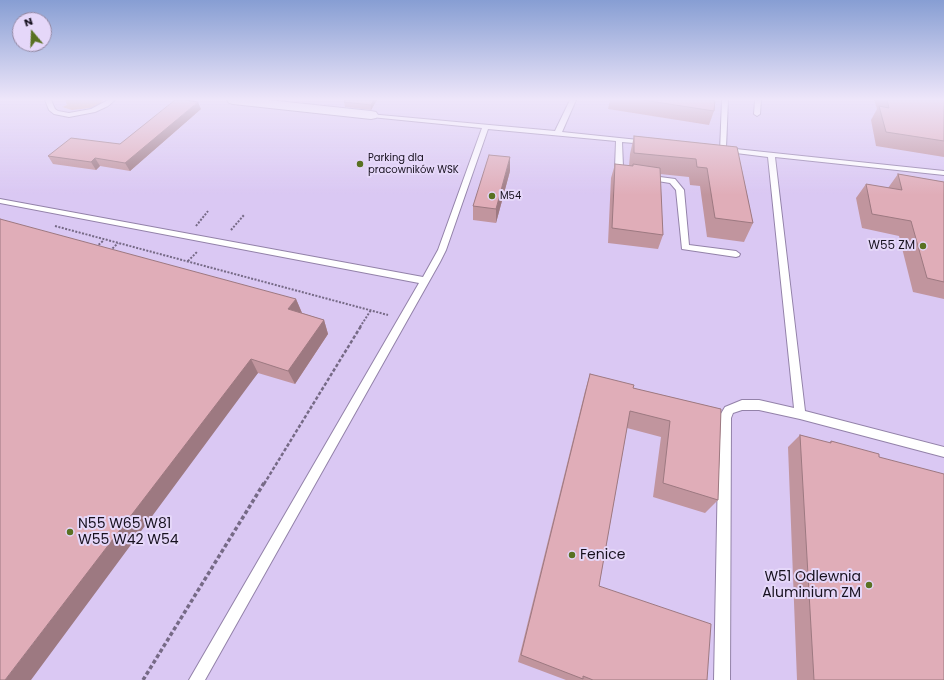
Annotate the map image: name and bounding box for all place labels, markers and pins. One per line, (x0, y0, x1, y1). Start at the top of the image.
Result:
place label: Parking dla pracowników WSK (368, 152, 459, 176)
marker: Parking dla pracowników WSK (355, 159, 365, 169)
place label: M54 (500, 190, 521, 202)
marker: M54 (487, 191, 497, 201)
place label: W55 ZM (868, 239, 915, 253)
marker: W55 ZM (918, 241, 928, 251)
place label: N55 W65 W81 W55 W42 W54 (78, 516, 179, 548)
marker: N55 W65 W81 W55 W42 W54 (65, 527, 75, 537)
place label: Fenice (580, 547, 625, 563)
marker: Fenice (567, 550, 577, 560)
place label: W51 Odlewnia Aluminium ZM (762, 569, 861, 602)
marker: W51 Odlewnia Aluminium ZM (864, 580, 874, 590)

